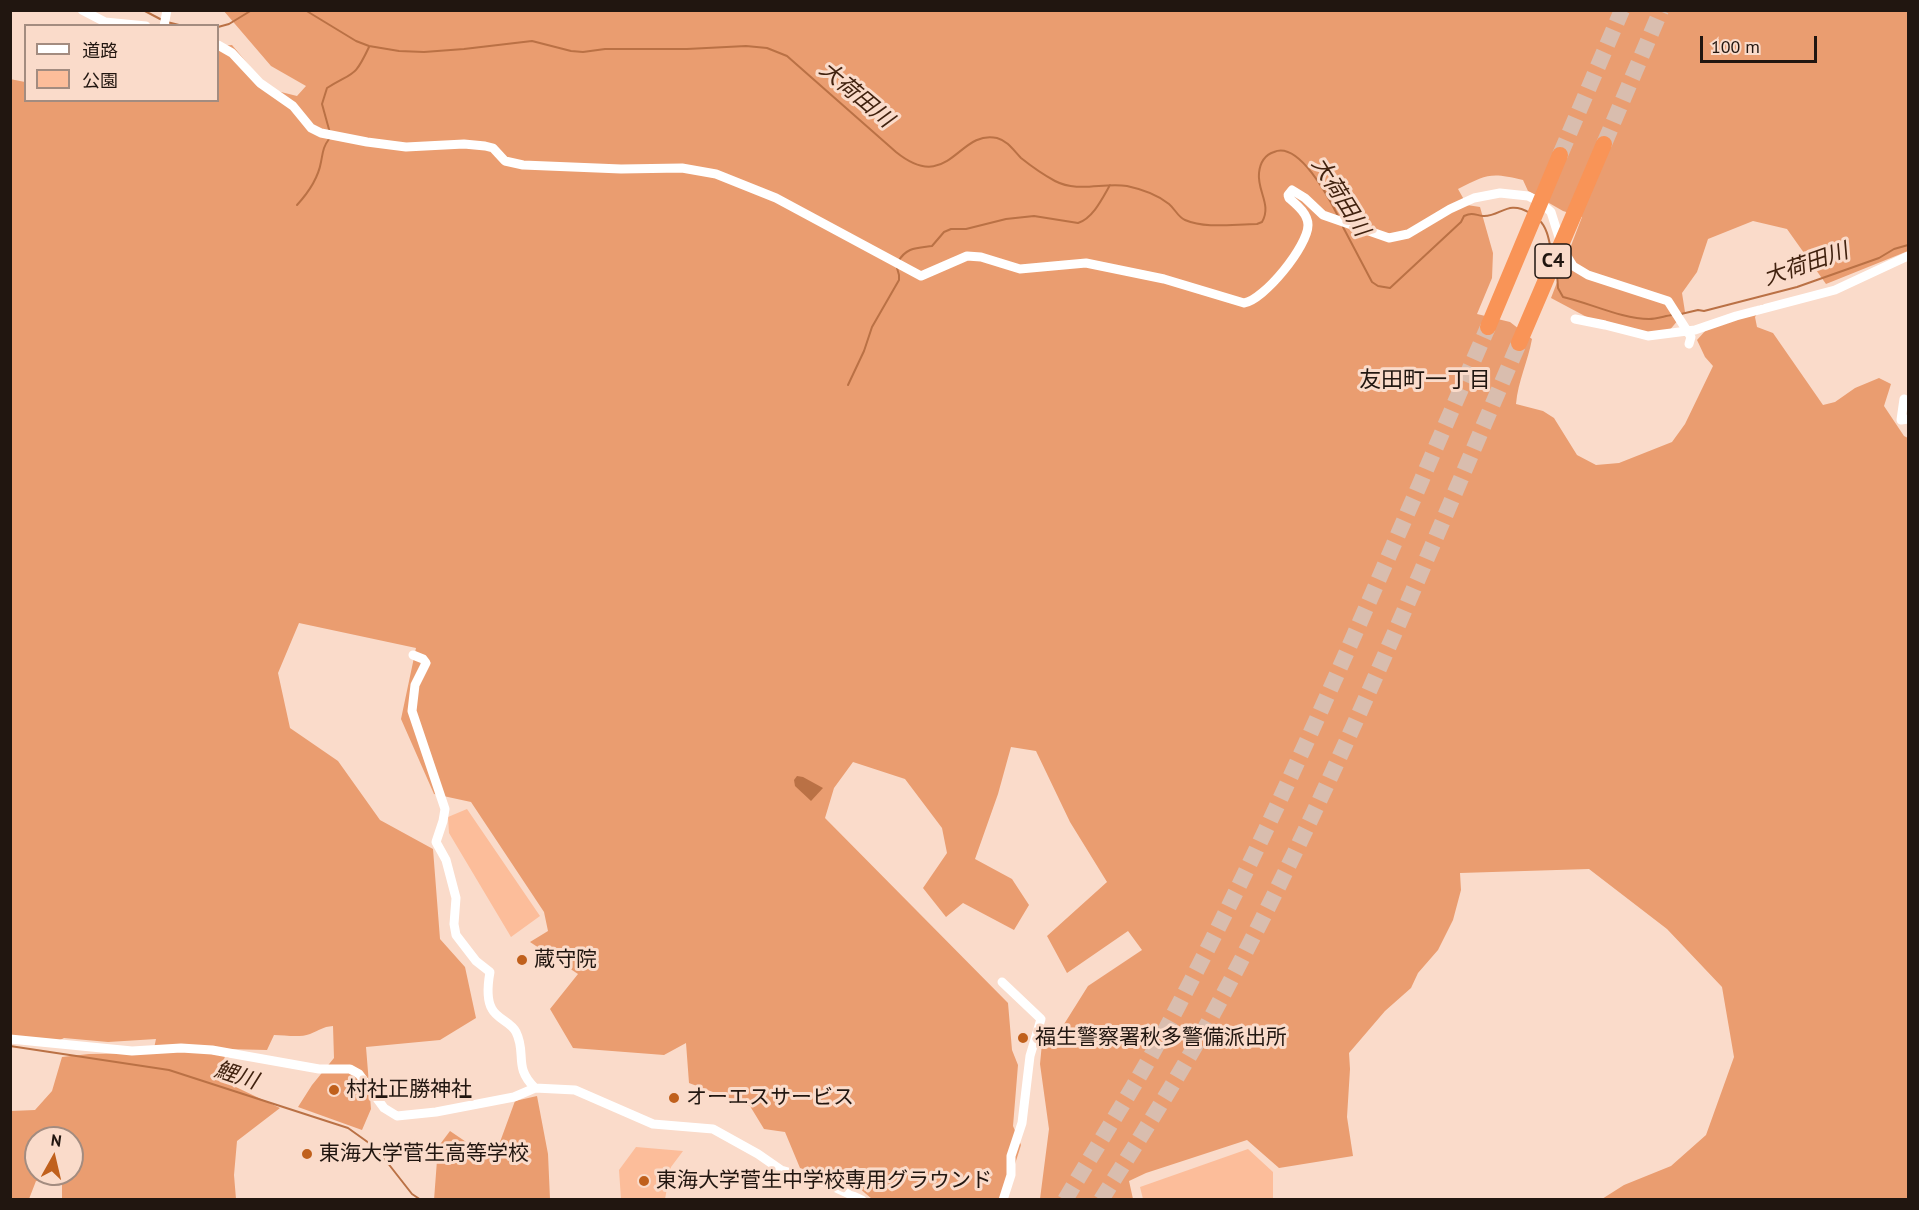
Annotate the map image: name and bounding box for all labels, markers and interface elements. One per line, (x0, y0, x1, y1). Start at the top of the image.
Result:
legend (24, 24, 219, 102)
scale bar (1703, 24, 1820, 62)
text: 100 m (1711, 35, 1760, 58)
text: 道路 (82, 39, 118, 62)
water label: 大荷田川 (814, 57, 898, 133)
text: 公園 (82, 69, 118, 92)
water label: 大荷田川 (1305, 153, 1375, 241)
water label: 大荷田川 (1760, 238, 1852, 292)
road number: C4 (1535, 244, 1571, 278)
district label: 友田町一丁目 (1359, 368, 1491, 394)
place label: 蔵守院 (534, 947, 597, 973)
marker: 蔵守院 (515, 953, 529, 967)
place label: 福生警察署秋多警備派出所 (1035, 1025, 1287, 1051)
marker: 福生警察署秋多警備派出所 (1016, 1031, 1030, 1045)
water label: 鯉川 (211, 1057, 261, 1095)
place label: 村社正勝神社 (346, 1077, 472, 1103)
marker: 村社正勝神社 (327, 1083, 341, 1097)
place label: オーエスサービス (686, 1085, 854, 1111)
marker: オーエスサービス (667, 1091, 681, 1105)
north arrow (24, 1126, 84, 1186)
text: N (50, 1130, 63, 1151)
place label: 東海大学菅生高等学校 (319, 1141, 529, 1167)
marker: 東海大学菅生高等学校 (300, 1147, 314, 1161)
place label: 東海大学菅生中学校専用グラウンド (656, 1168, 992, 1194)
marker: 東海大学菅生中学校専用グラウンド (637, 1174, 651, 1188)

